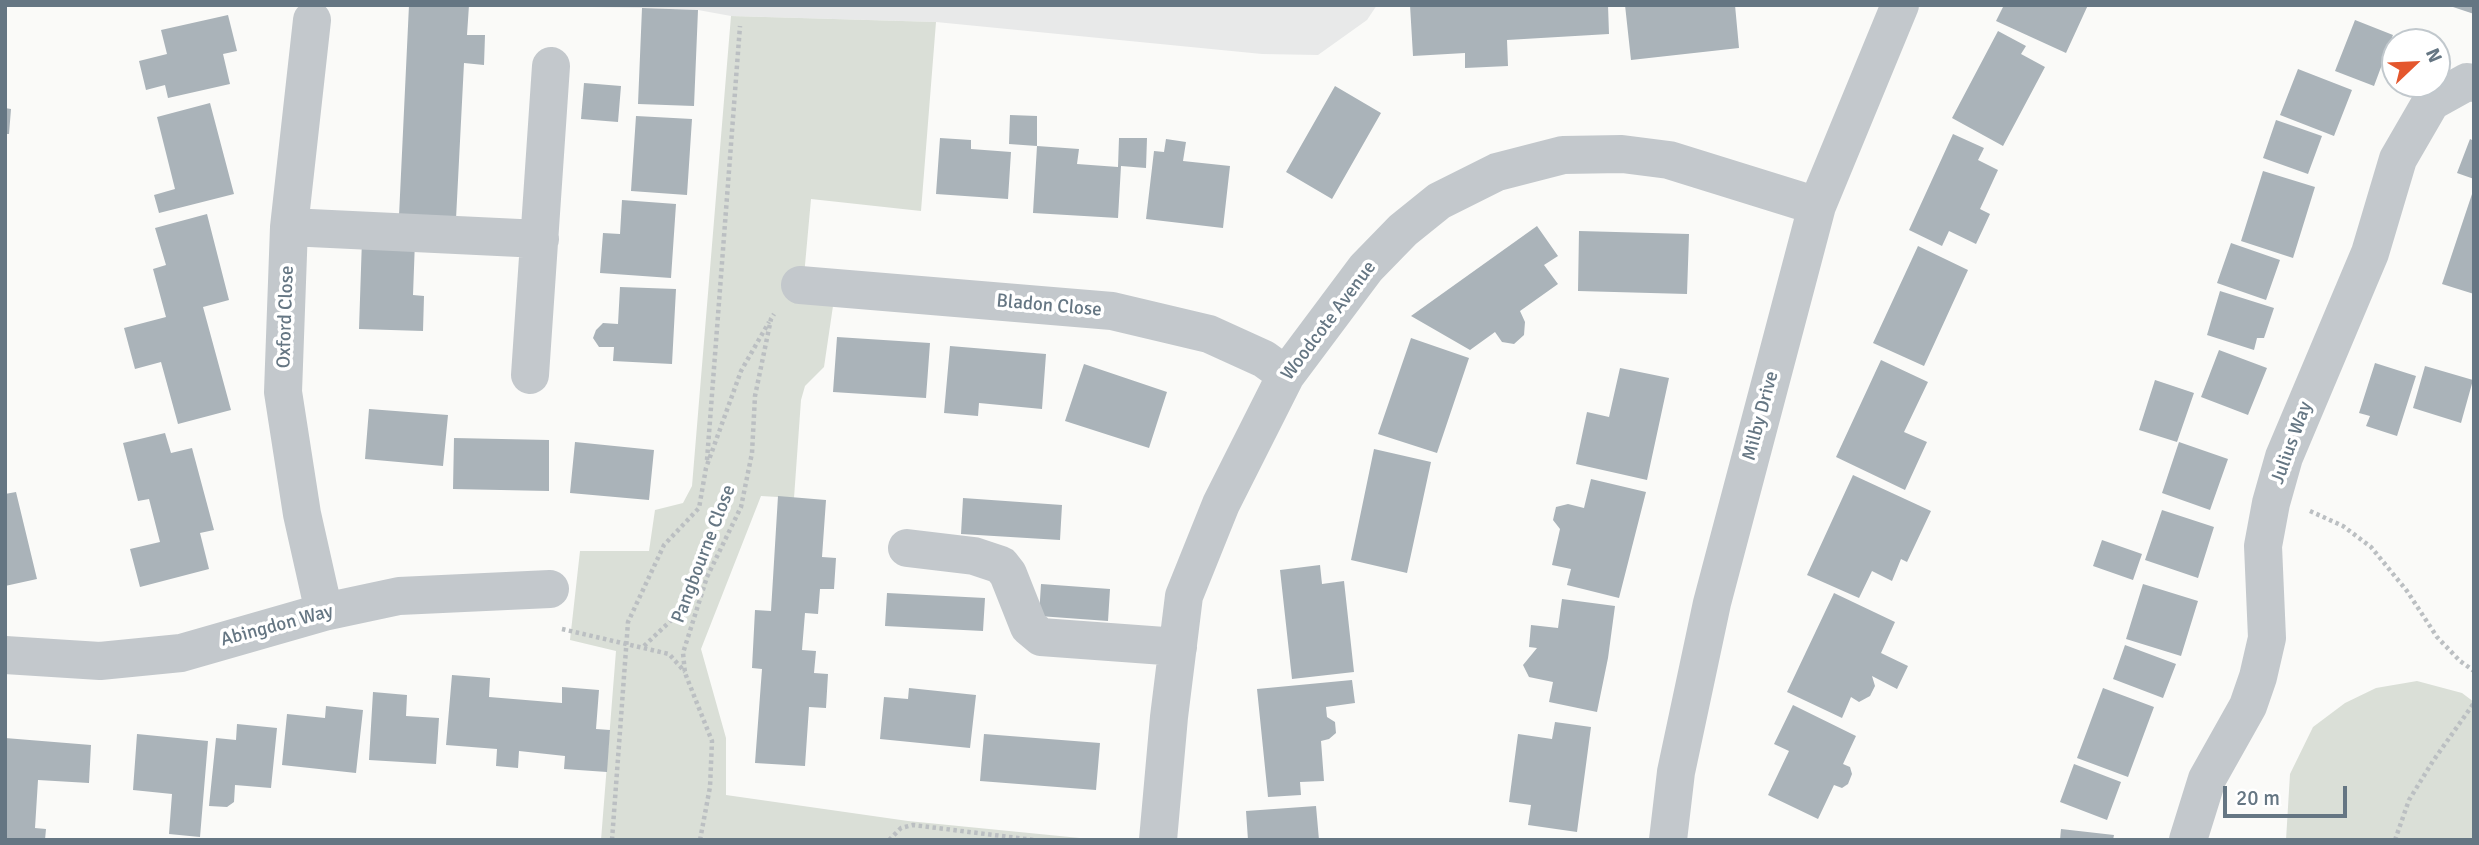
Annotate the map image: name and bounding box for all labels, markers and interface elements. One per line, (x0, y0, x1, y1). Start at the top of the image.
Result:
north arrow (2381, 28, 2451, 98)
text: N (2420, 45, 2447, 66)
street label: Woodcote Avenue (1277, 257, 1381, 385)
street label: Oxford Close (273, 265, 299, 369)
street label: Bladon Close (995, 290, 1103, 322)
street label: Milby Drive (1738, 369, 1784, 463)
street label: Julius Way (2267, 399, 2317, 487)
street label: Pangbourne Close (667, 482, 741, 626)
street label: Abingdon Way (218, 600, 336, 652)
scale bar (2227, 772, 2351, 816)
text: 20 m (2236, 785, 2280, 811)

